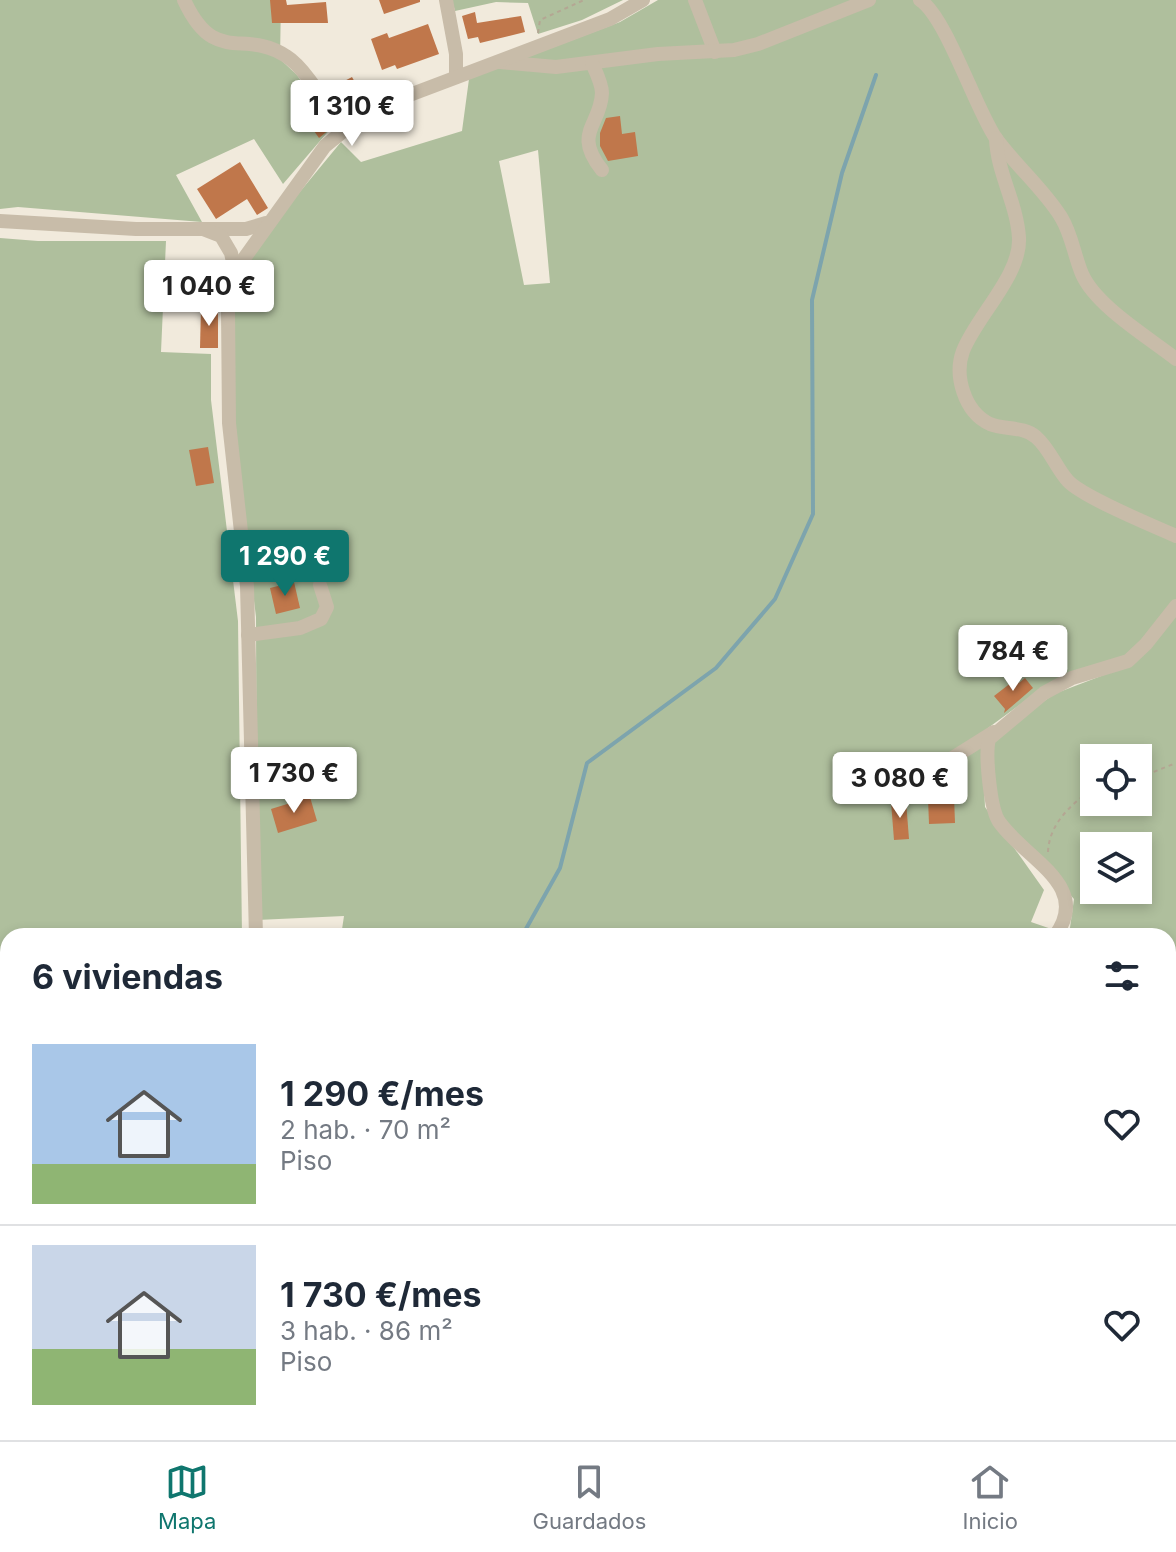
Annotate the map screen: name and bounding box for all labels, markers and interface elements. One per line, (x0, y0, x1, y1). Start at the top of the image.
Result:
pin: 1 310 € (278, 80, 426, 148)
text: 1 310 € (309, 90, 395, 121)
pin: 1 040 € (135, 260, 283, 328)
text: 1 040 € (162, 270, 256, 301)
pin: 1 290 € (211, 530, 359, 598)
text: 1 290 € (239, 540, 331, 571)
pin: 784 € (957, 625, 1069, 693)
text: 784 € (976, 635, 1050, 666)
map controls (1080, 744, 1152, 904)
button: locate (1080, 744, 1152, 816)
pin: 1 730 € (220, 747, 368, 815)
pin: 3 080 € (826, 752, 974, 820)
text: 1 730 € (249, 757, 339, 788)
text: 3 080 € (851, 762, 949, 793)
button: layers (1080, 832, 1152, 904)
icon: filters (1100, 954, 1144, 998)
text: 6 viviendas (32, 956, 223, 997)
text: 1 290 €/mes (280, 1073, 484, 1114)
icon: home (96, 1076, 192, 1172)
icon: heart (1100, 1102, 1144, 1146)
text: 2 hab. · 70 m² (280, 1114, 451, 1145)
text: Piso (280, 1145, 332, 1176)
text: 1 730 €/mes (280, 1274, 482, 1315)
icon: home (96, 1277, 192, 1373)
icon: heart (1100, 1303, 1144, 1347)
text: 3 hab. · 86 m² (280, 1315, 453, 1346)
text: Piso (280, 1346, 332, 1377)
tab: Mapa (158, 1460, 216, 1534)
tab: Guardados (533, 1460, 646, 1534)
tab: Inicio (963, 1460, 1018, 1534)

